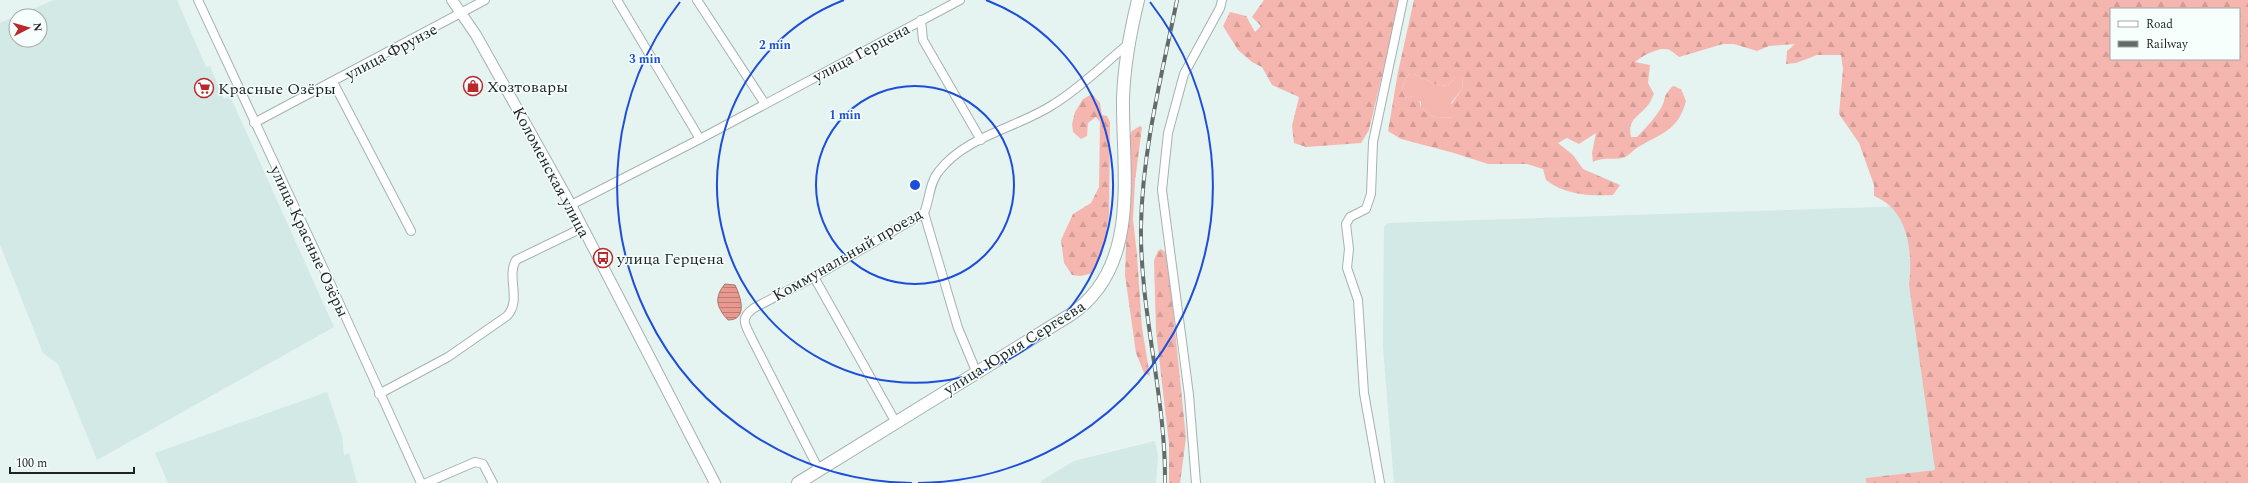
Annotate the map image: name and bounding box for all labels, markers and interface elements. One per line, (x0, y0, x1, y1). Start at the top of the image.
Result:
north arrow (8, 8, 48, 48)
legend (2110, 8, 2240, 60)
text: Road (2146, 15, 2173, 34)
street label: улица Фрунзе (340, 17, 442, 87)
street label: улица Герцена (808, 17, 914, 89)
text: N (29, 22, 46, 32)
text: Railway (2146, 35, 2189, 54)
text: 2 min (759, 36, 792, 55)
text: 3 min (629, 50, 662, 69)
shop icon: Хозтовары (462, 75, 484, 97)
place label: Хозтовары (487, 75, 568, 99)
supermarket icon: Красные Озёры (193, 77, 215, 99)
place label: Красные Озёры (218, 77, 336, 101)
street label: Коломенская улица (506, 103, 596, 242)
text: 1 min (829, 106, 862, 125)
street label: улица Красные Озёры (263, 161, 355, 321)
centre of rings (908, 178, 922, 192)
street label: Коммунальный проезд (768, 202, 927, 308)
bus stop icon: улица Герцена (592, 247, 614, 269)
place label: улица Герцена (616, 247, 724, 271)
street label: улица Юрия Сергеева (938, 294, 1090, 402)
scale bar (10, 449, 134, 475)
text: 100 m (16, 454, 47, 473)

